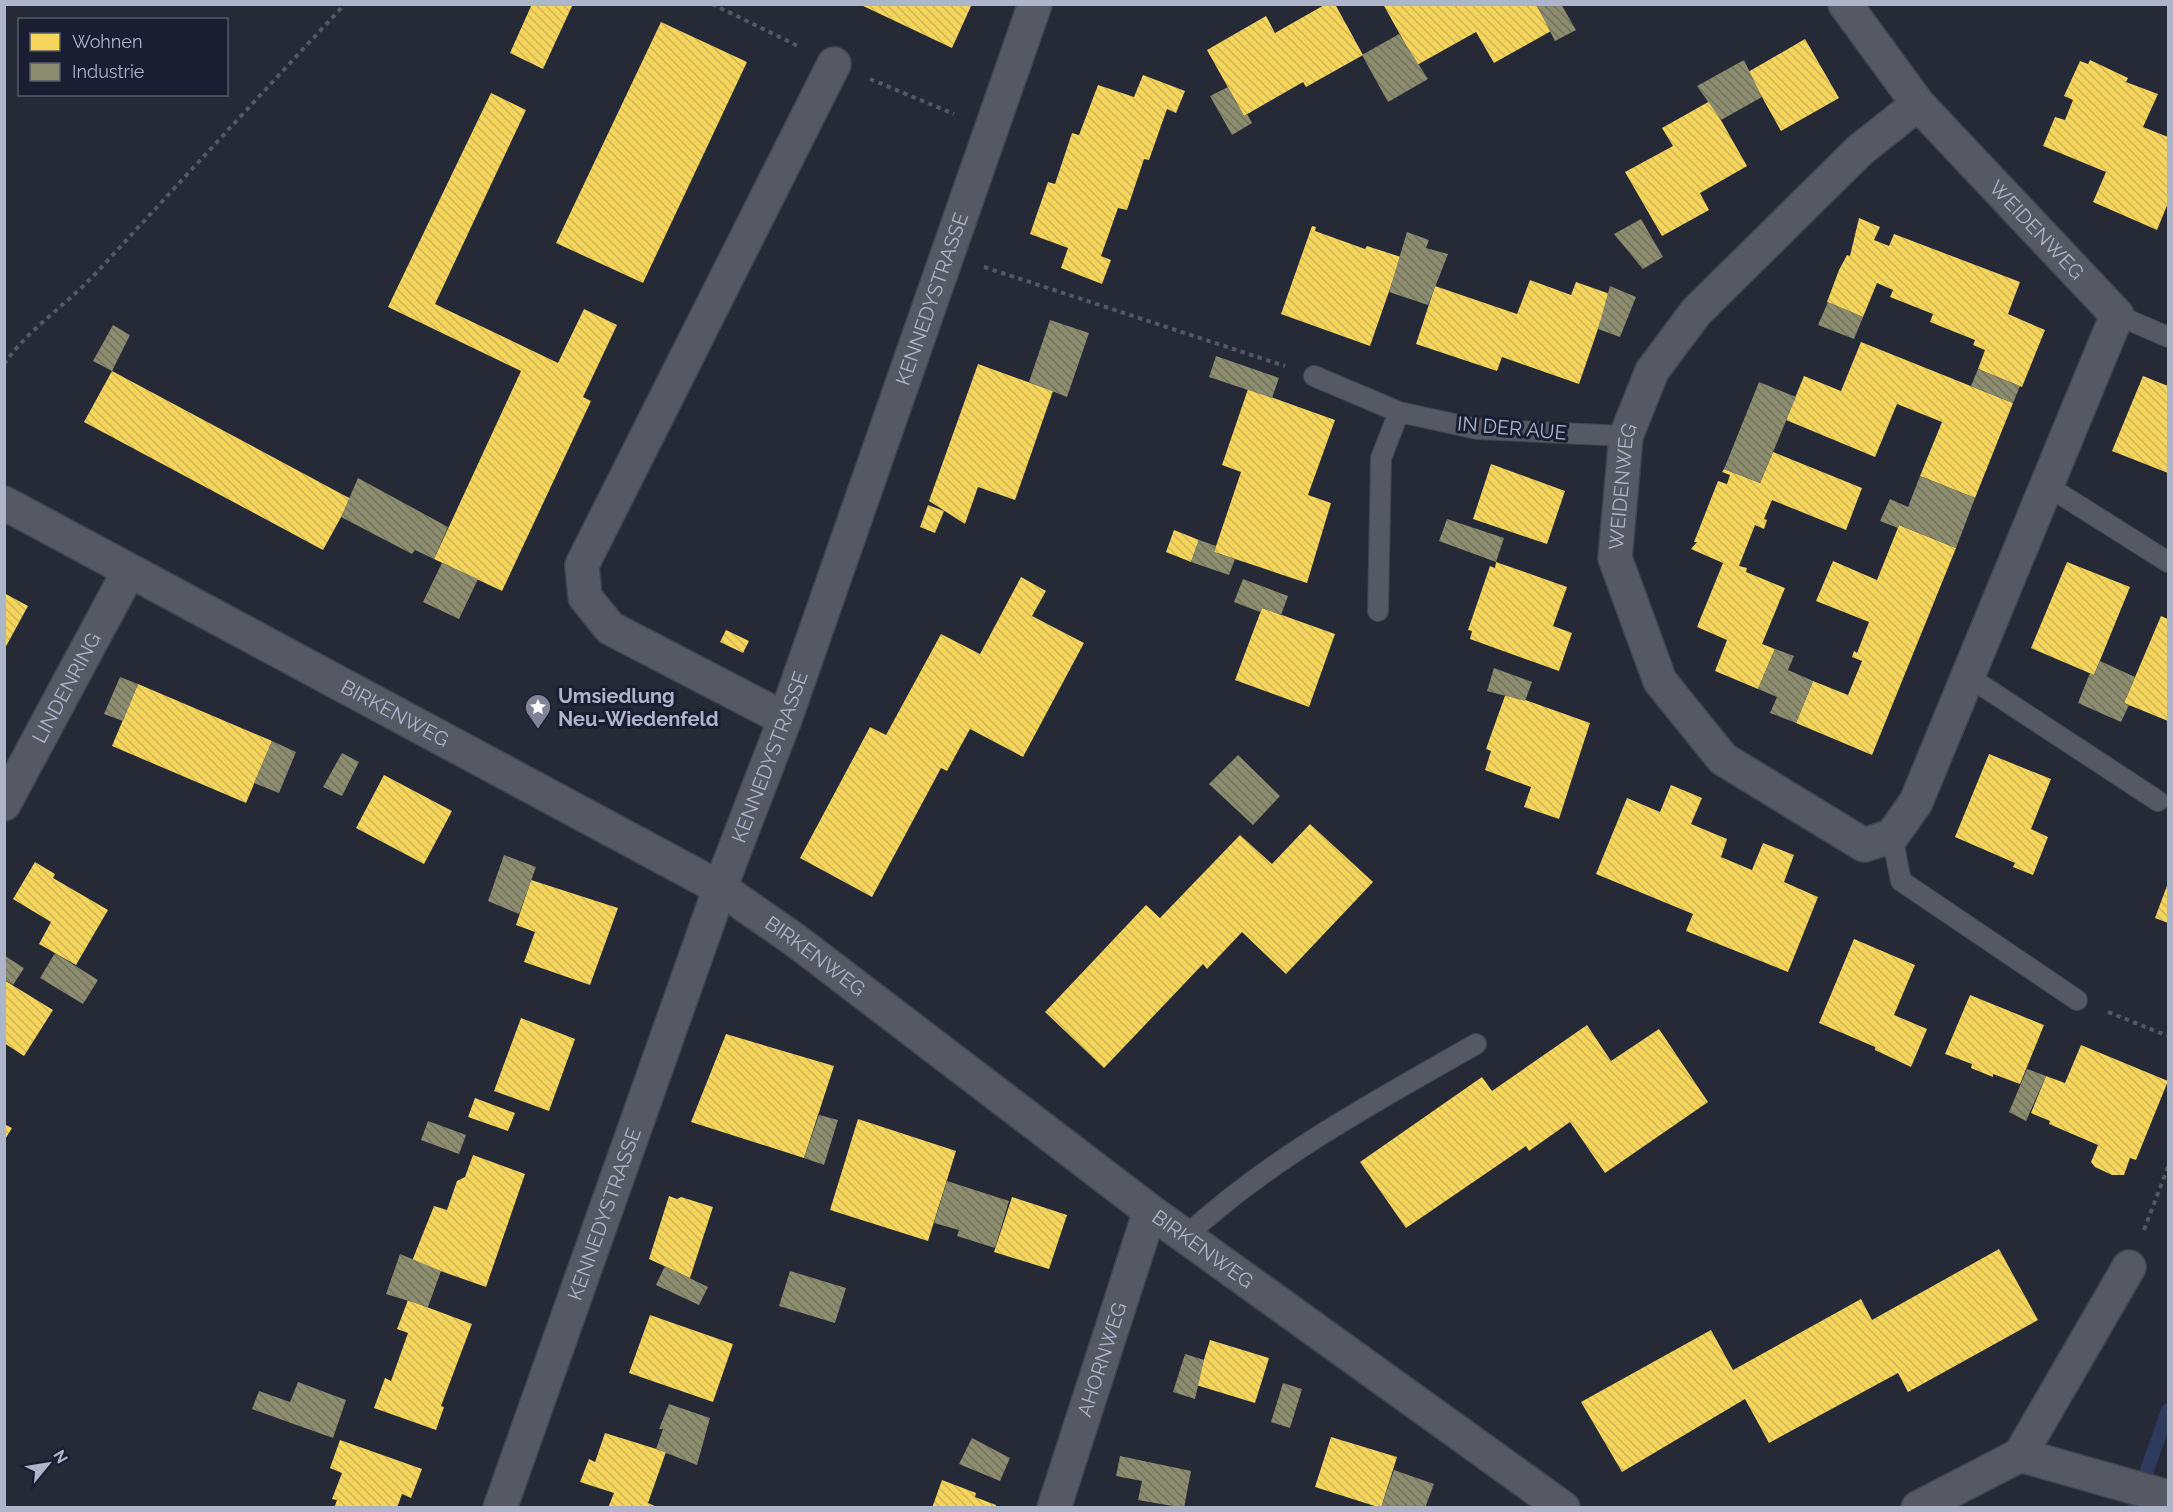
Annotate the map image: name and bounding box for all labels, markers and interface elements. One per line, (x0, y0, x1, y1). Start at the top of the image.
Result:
legend (18, 18, 228, 96)
text: Wohnen (72, 31, 142, 52)
text: Industrie (72, 61, 145, 82)
street label: WEIDENWEG (1984, 175, 2089, 284)
street label: KENNEDYSTRASSE (891, 209, 973, 388)
street label: IN DER AUE (1456, 411, 1568, 445)
street label: WEIDENWEG (1604, 419, 1642, 551)
street label: LINDENRING (27, 628, 106, 747)
street label: KENNEDYSTRASSE (727, 668, 813, 846)
street label: BIRKENWEG (337, 675, 453, 752)
place label: Umsiedlung Neu-Wiedenfeld (558, 684, 719, 731)
place icon: Umsiedlung Neu-Wiedenfeld (523, 692, 553, 730)
street label: BIRKENWEG (760, 911, 870, 1001)
street label: KENNEDYSTRASSE (563, 1125, 646, 1303)
street label: BIRKENWEG (1148, 1205, 1258, 1294)
street label: AHORNWEG (1072, 1299, 1132, 1420)
north arrow (18, 1434, 78, 1494)
text: N (49, 1447, 72, 1467)

